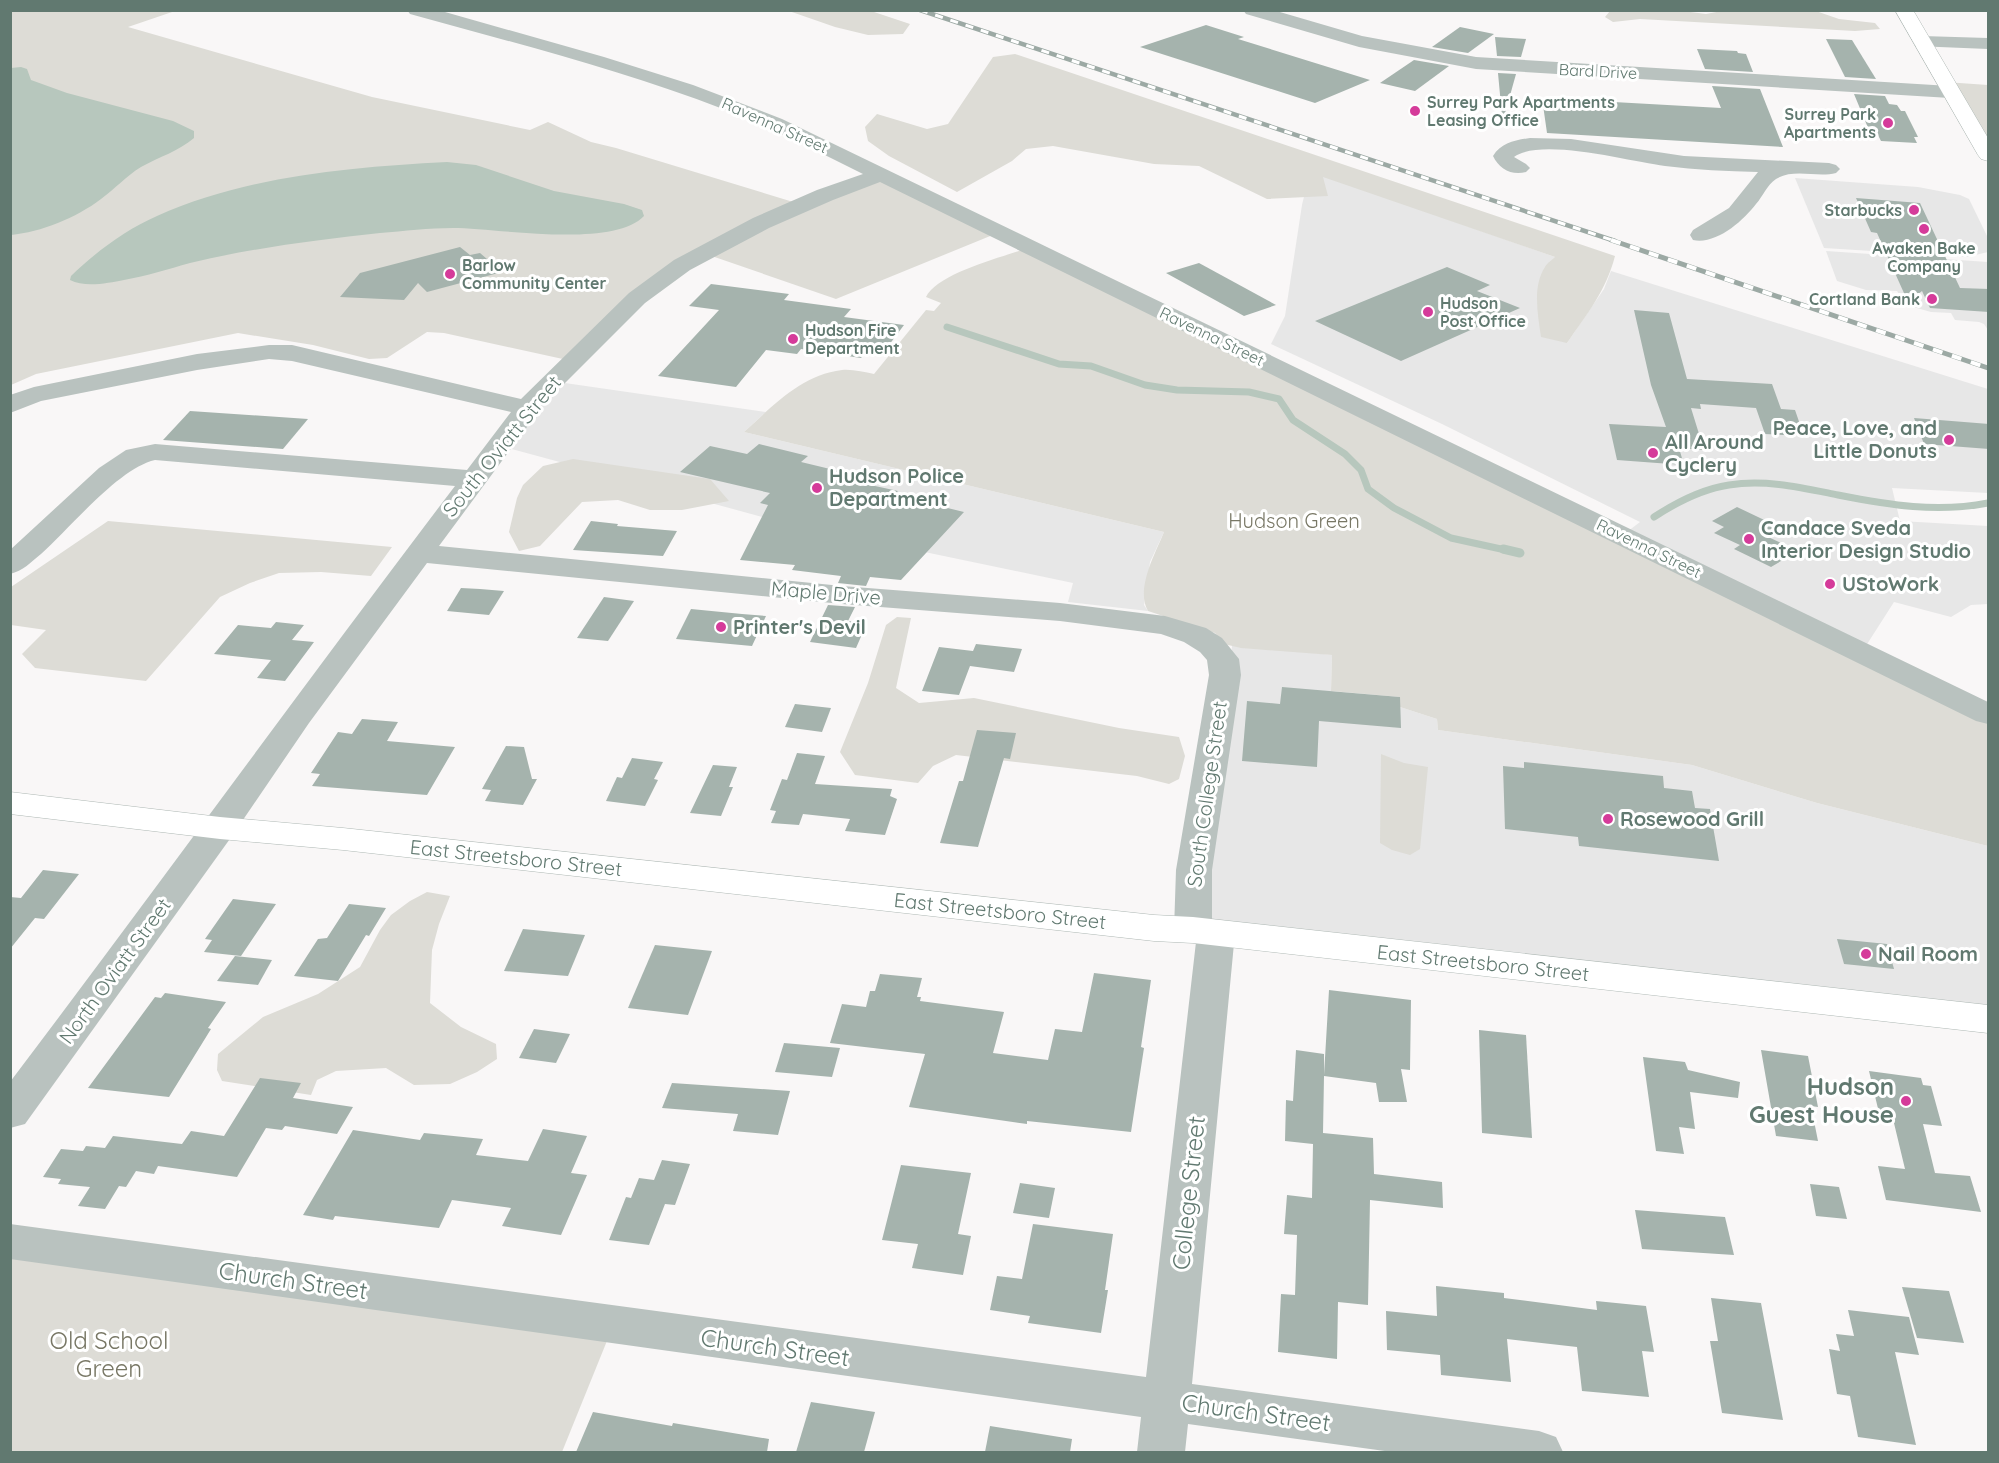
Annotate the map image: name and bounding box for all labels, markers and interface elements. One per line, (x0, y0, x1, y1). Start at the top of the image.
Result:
street label: Bard Drive (1558, 59, 1638, 83)
place label: Surrey Park Apartments Leasing Office (1427, 92, 1615, 130)
street label: Ravenna Street (719, 93, 831, 157)
marker: Surrey Park Apartments Leasing Office (1408, 104, 1422, 118)
place label: Surrey Park Apartments (1784, 104, 1876, 142)
marker: Surrey Park Apartments (1881, 116, 1895, 130)
place label: Starbucks (1824, 200, 1902, 220)
marker: Starbucks (1907, 203, 1921, 217)
marker: Awaken Bake Company (1917, 222, 1931, 236)
place label: Awaken Bake Company (1872, 238, 1976, 276)
place label: Barlow Community Center (462, 255, 607, 293)
marker: Barlow Community Center (443, 267, 457, 281)
place label: Cortland Bank (1809, 289, 1920, 309)
marker: Cortland Bank (1925, 292, 1939, 306)
place label: Hudson Post Office (1440, 293, 1526, 331)
street label: Ravenna Street (1156, 302, 1268, 370)
marker: Hudson Post Office (1421, 305, 1435, 319)
place label: Hudson Fire Department (805, 320, 900, 358)
marker: Hudson Fire Department (786, 332, 800, 346)
street label: South Oviatt Street (437, 370, 566, 521)
place label: Peace, Love, and Little Donuts (1773, 415, 1937, 463)
place label: All Around Cyclery (1665, 429, 1764, 477)
marker: Peace, Love, and Little Donuts (1942, 433, 1956, 447)
marker: All Around Cyclery (1646, 446, 1660, 460)
place label: Hudson Police Department (829, 463, 964, 511)
marker: Hudson Police Department (810, 481, 824, 495)
park label: Hudson Green (1228, 508, 1360, 533)
street label: Ravenna Street (1593, 514, 1705, 582)
place label: Candace Sveda Interior Design Studio (1761, 515, 1971, 563)
marker: Candace Sveda Interior Design Studio (1742, 532, 1756, 546)
place label: UStoWork (1842, 571, 1939, 596)
street label: Maple Drive (770, 575, 882, 610)
marker: UStoWork (1823, 577, 1837, 591)
place label: Printer's Devil (733, 614, 866, 639)
marker: Printer's Devil (714, 620, 728, 634)
street label: South College Street (1181, 699, 1232, 888)
place label: Rosewood Grill (1620, 806, 1764, 831)
marker: Rosewood Grill (1601, 812, 1615, 826)
street label: East Streetsboro Street (409, 834, 624, 881)
street label: East Streetsboro Street (893, 887, 1108, 934)
street label: North Oviatt Street (53, 893, 176, 1048)
street label: East Streetsboro Street (1376, 939, 1591, 986)
place label: Nail Room (1878, 941, 1978, 966)
marker: Nail Room (1859, 947, 1873, 961)
place label: Hudson Guest House (1749, 1071, 1894, 1129)
marker: Hudson Guest House (1899, 1094, 1913, 1108)
street label: College Street (1165, 1114, 1211, 1271)
street label: Church Street (217, 1255, 369, 1305)
street label: Church Street (699, 1322, 851, 1372)
park label: Old School Green (50, 1325, 168, 1383)
street label: Church Street (1180, 1387, 1332, 1437)

